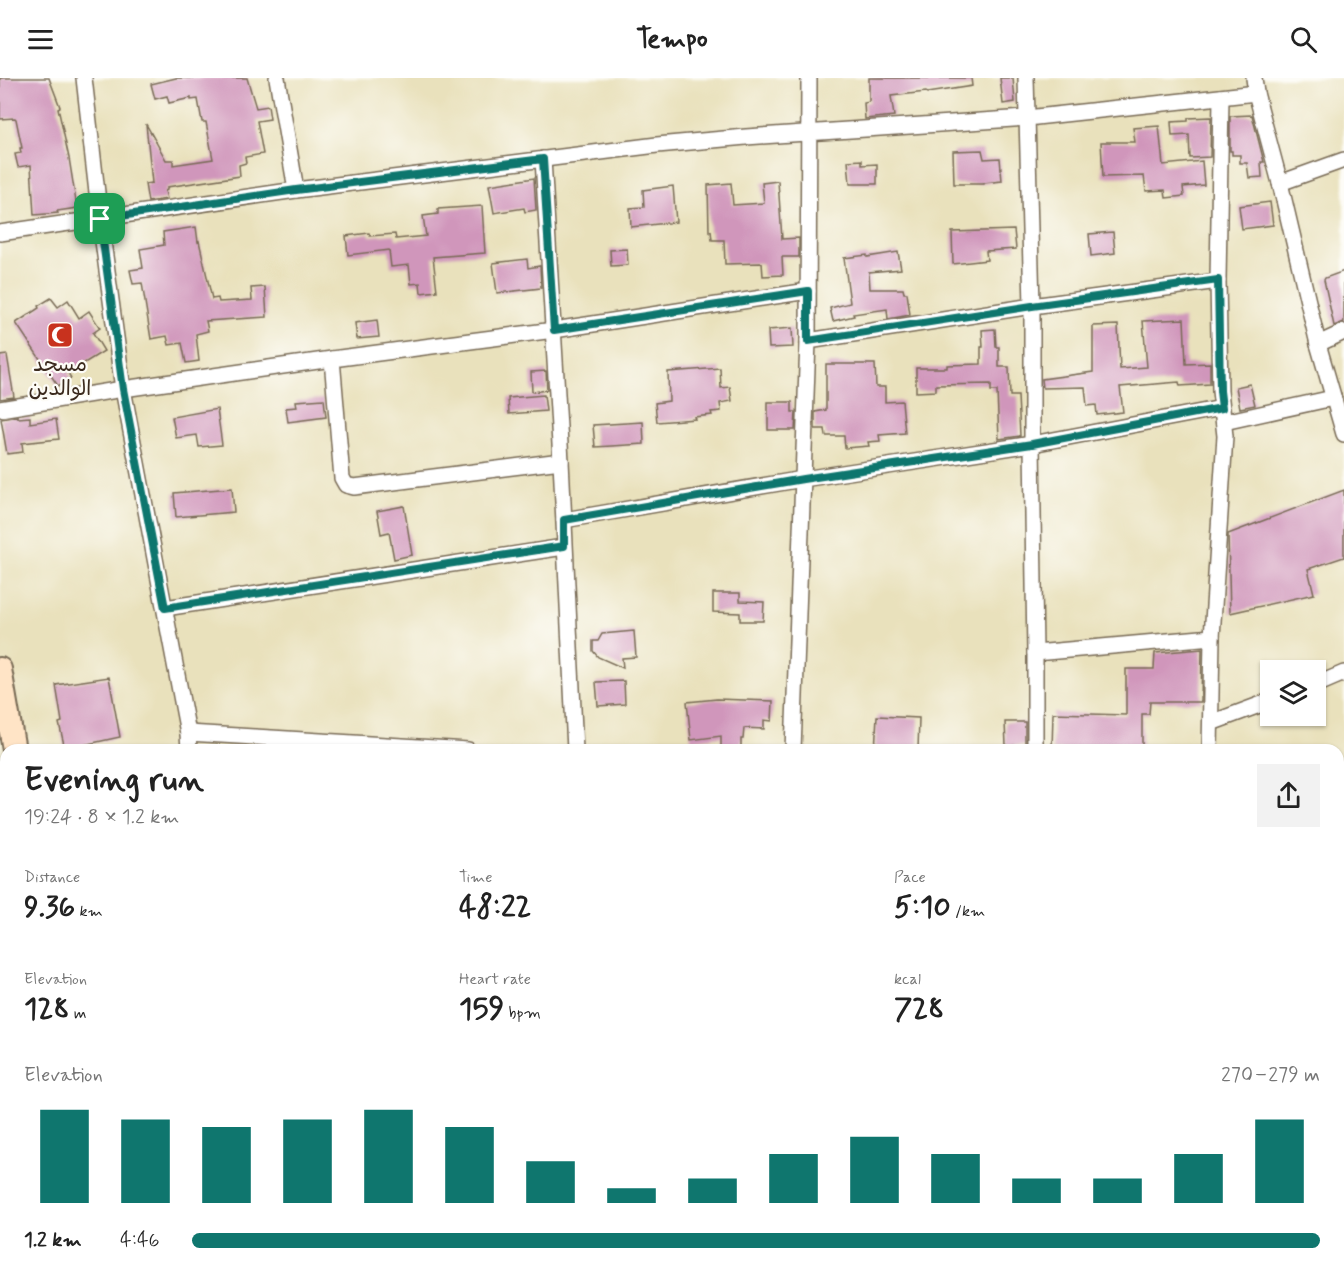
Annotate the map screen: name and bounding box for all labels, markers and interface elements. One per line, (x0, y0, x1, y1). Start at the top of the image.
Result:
text: Tempo (636, 22, 708, 57)
icon: menu (24, 23, 57, 56)
icon: search (1287, 23, 1320, 56)
pin (74, 193, 125, 244)
icon: arrive (83, 202, 116, 235)
mosque icon: مسجد الوالدين (45, 320, 75, 350)
place label: مسجد الوالدين (28, 351, 92, 403)
map controls (1260, 660, 1326, 726)
button: layers (1260, 660, 1326, 726)
text: Evening run (24, 759, 204, 803)
button: share (1257, 764, 1320, 827)
text: 19:24 · 8 × 1.2 km (24, 804, 179, 831)
text: Distance (24, 867, 80, 888)
text: Time (459, 867, 493, 888)
text: Pace (894, 867, 926, 888)
text: 9.36 (24, 888, 75, 927)
text: 48:22 (459, 888, 531, 927)
text: 5:10 (894, 888, 951, 927)
text: km (75, 901, 103, 922)
text: /km (951, 901, 985, 922)
text: Elevation (24, 969, 87, 990)
text: Heart rate (459, 969, 531, 990)
text: kcal (894, 969, 921, 990)
text: 128 (24, 990, 69, 1029)
text: 159 (459, 990, 504, 1029)
text: 728 (894, 990, 944, 1029)
text: m (69, 1003, 87, 1024)
text: bpm (504, 1003, 541, 1024)
text: Elevation (24, 1062, 103, 1089)
text: 270–279 m (1221, 1062, 1320, 1089)
text: 1.2 km (24, 1227, 81, 1254)
text: 4:46 (120, 1227, 160, 1254)

